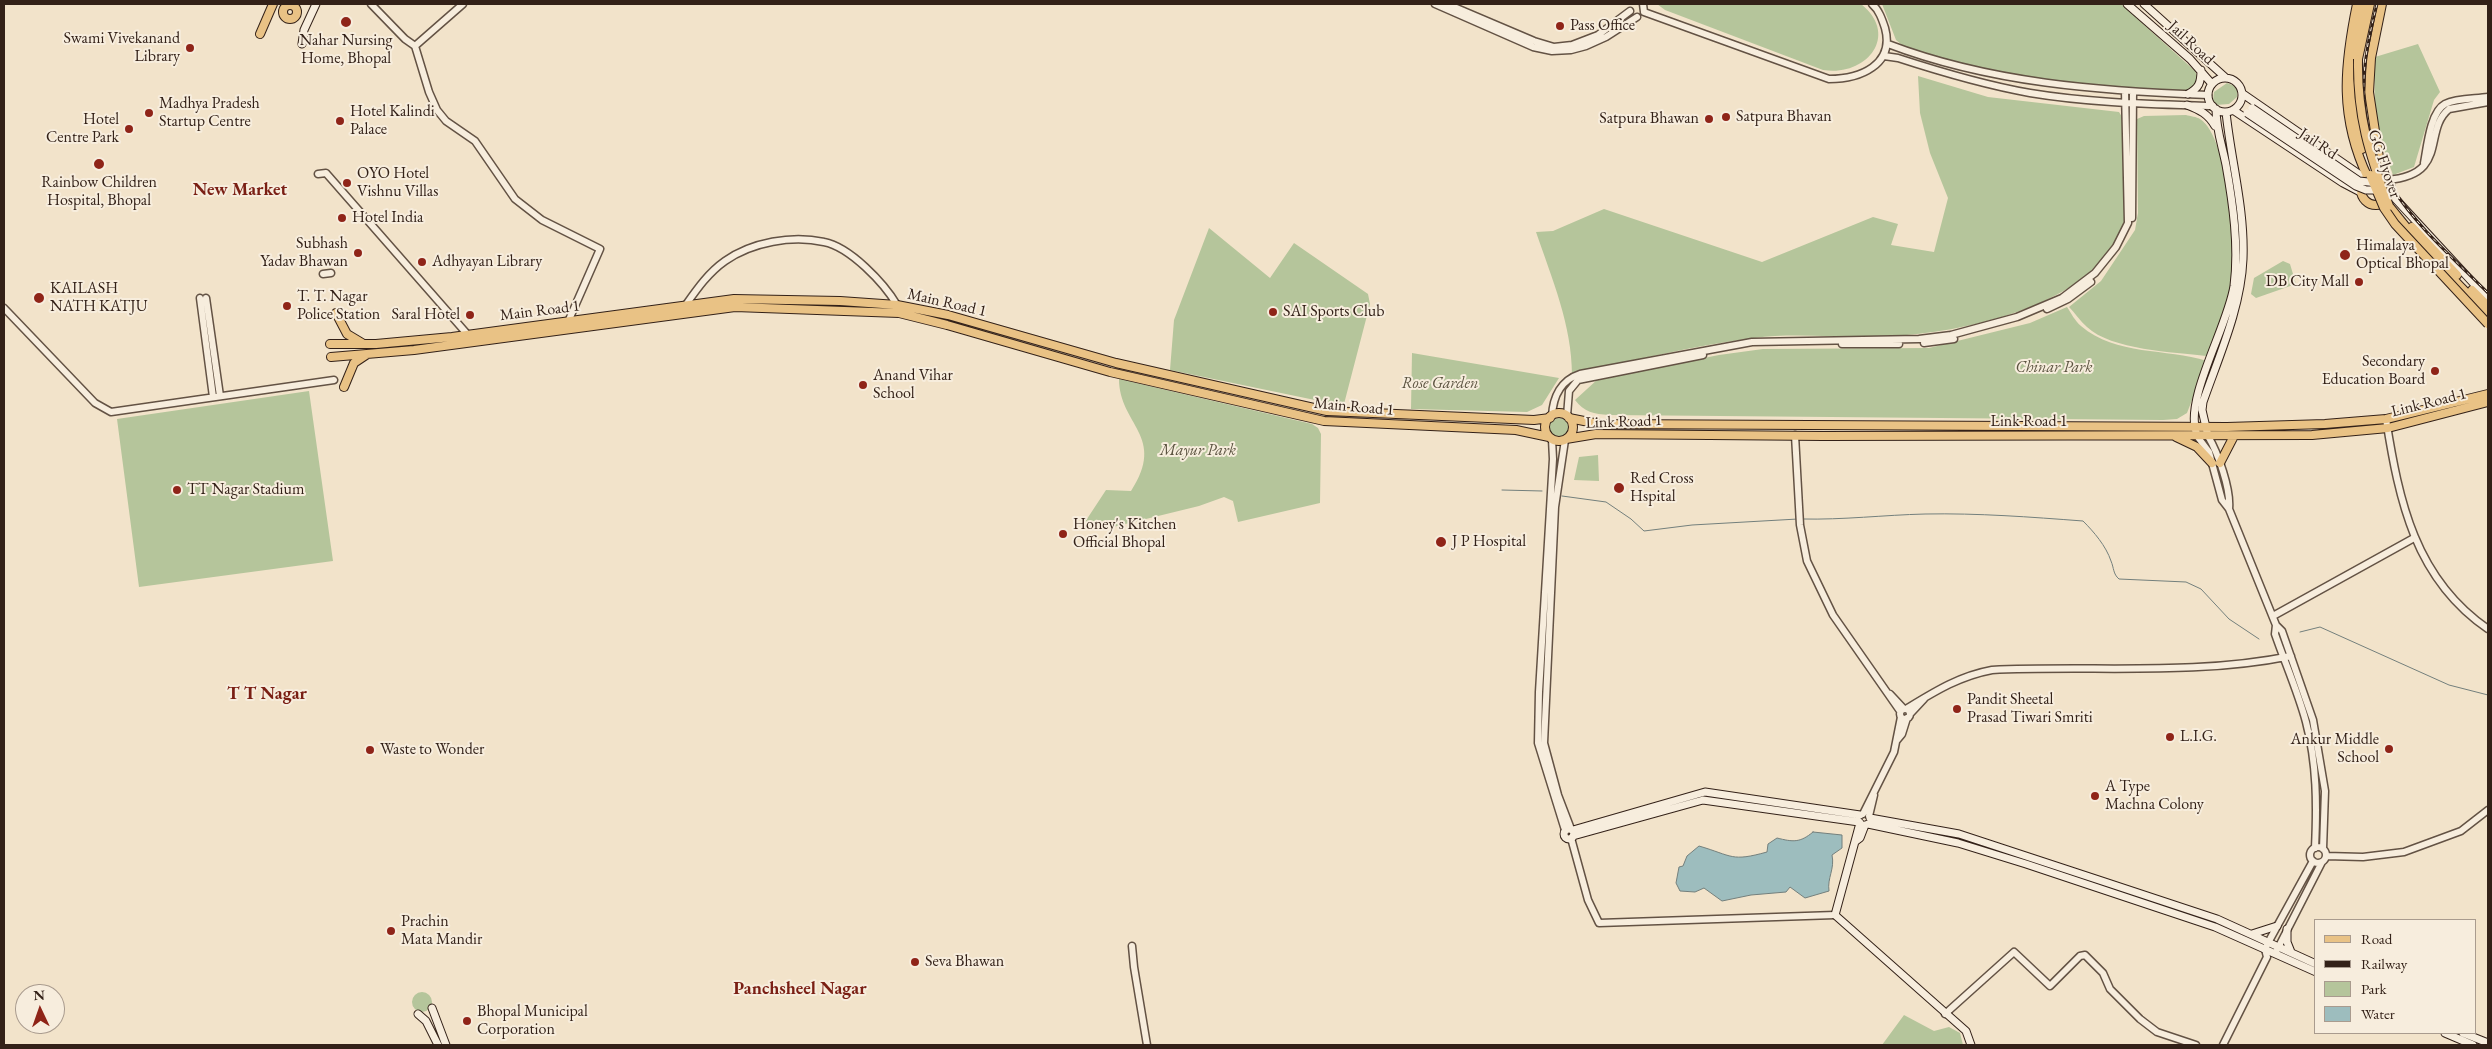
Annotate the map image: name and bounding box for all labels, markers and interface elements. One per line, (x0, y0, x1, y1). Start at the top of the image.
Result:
marker: Nahar Nursing Home, Bhopal (339, 15, 353, 29)
place label: Pass Office (1570, 16, 1635, 36)
street label: Jail Road (2164, 17, 2218, 69)
marker: Pass Office (1554, 20, 1566, 32)
place label: Swami Vivekanand Library (63, 29, 180, 67)
place label: Nahar Nursing Home, Bhopal (299, 31, 393, 69)
marker: Swami Vivekanand Library (184, 42, 196, 54)
place label: Madhya Pradesh Startup Centre (159, 94, 260, 132)
place label: Hotel Kalindi Palace (350, 102, 435, 140)
marker: Madhya Pradesh Startup Centre (143, 107, 155, 119)
place label: Satpura Bhavan (1736, 107, 1832, 127)
place label: Satpura Bhawan (1599, 109, 1699, 129)
place label: Hotel Centre Park (46, 110, 119, 148)
marker: Satpura Bhavan (1720, 111, 1732, 123)
marker: Satpura Bhawan (1703, 113, 1715, 125)
marker: Hotel Kalindi Palace (334, 115, 346, 127)
marker: Hotel Centre Park (123, 123, 135, 135)
street label: Jail Rd (2295, 124, 2341, 164)
street label: GG Flyover (2363, 127, 2405, 201)
marker: Rainbow Children Hospital, Bhopal (92, 157, 106, 171)
place label: OYO Hotel Vishnu Villas (357, 164, 438, 202)
place label: Rainbow Children Hospital, Bhopal (41, 173, 157, 211)
marker: OYO Hotel Vishnu Villas (341, 177, 353, 189)
district label: New Market (193, 179, 287, 201)
place label: Hotel India (352, 208, 423, 228)
marker: Hotel India (336, 212, 348, 224)
place label: Subhash Yadav Bhawan (260, 234, 348, 272)
place label: Himalaya Optical Bhopal (2356, 236, 2449, 274)
marker: Subhash Yadav Bhawan (352, 247, 364, 259)
marker: Himalaya Optical Bhopal (2338, 248, 2352, 262)
place label: Adhyayan Library (432, 252, 542, 272)
marker: Adhyayan Library (416, 256, 428, 268)
place label: DB City Mall (2266, 272, 2349, 292)
marker: DB City Mall (2353, 276, 2365, 288)
place label: KAILASH NATH KATJU (50, 279, 148, 317)
street label: Main Road 1 (906, 285, 988, 321)
place label: T. T. Nagar Police Station (297, 287, 380, 325)
marker: KAILASH NATH KATJU (32, 291, 46, 305)
street label: Main Road 1 (499, 297, 581, 325)
marker: T. T. Nagar Police Station (281, 300, 293, 312)
place label: SAI Sports Club (1283, 302, 1384, 322)
place label: Saral Hotel (391, 305, 460, 325)
marker: SAI Sports Club (1267, 306, 1279, 318)
marker: Saral Hotel (464, 309, 476, 321)
place label: Secondary Education Board (2322, 352, 2425, 390)
park label: Chinar Park (2016, 358, 2092, 378)
marker: Secondary Education Board (2429, 365, 2441, 377)
place label: Anand Vihar School (873, 366, 953, 404)
park label: Rose Garden (1402, 374, 1478, 394)
marker: Anand Vihar School (857, 379, 869, 391)
street label: Link Road 1 (2389, 384, 2469, 422)
street label: Main Road 1 (1313, 394, 1395, 420)
street label: Link Road 1 (1585, 411, 1663, 433)
street label: Link Road 1 (1991, 412, 2067, 432)
park label: Mayur Park (1160, 441, 1236, 461)
place label: Red Cross Hspital (1630, 469, 1694, 507)
place label: TT Nagar Stadium (187, 480, 304, 500)
marker: Red Cross Hspital (1612, 481, 1626, 495)
marker: TT Nagar Stadium (171, 484, 183, 496)
place label: Honey's Kitchen Official Bhopal (1073, 515, 1176, 553)
marker: Honey's Kitchen Official Bhopal (1057, 528, 1069, 540)
place label: J P Hospital (1452, 532, 1526, 552)
marker: J P Hospital (1434, 535, 1448, 549)
district label: T T Nagar (227, 683, 307, 705)
place label: Pandit Sheetal Prasad Tiwari Smriti (1967, 690, 2093, 728)
marker: Pandit Sheetal Prasad Tiwari Smriti (1951, 703, 1963, 715)
place label: L.I.G. (2180, 727, 2217, 747)
place label: Ankur Middle School (2290, 730, 2379, 768)
marker: L.I.G. (2164, 731, 2176, 743)
place label: Waste to Wonder (380, 740, 484, 760)
marker: Ankur Middle School (2383, 743, 2395, 755)
marker: Waste to Wonder (364, 744, 376, 756)
place label: A Type Machna Colony (2105, 777, 2204, 815)
marker: A Type Machna Colony (2089, 790, 2101, 802)
place label: Prachin Mata Mandir (401, 912, 482, 950)
legend (2314, 919, 2477, 1034)
marker: Prachin Mata Mandir (385, 925, 397, 937)
text: Road (2361, 929, 2392, 948)
place label: Seva Bhawan (925, 952, 1004, 972)
text: Railway (2361, 954, 2407, 973)
marker: Seva Bhawan (909, 956, 921, 968)
district label: Panchsheel Nagar (733, 978, 867, 1000)
text: Park (2361, 979, 2387, 998)
north arrow (15, 984, 65, 1034)
text: N (33, 986, 45, 1004)
place label: Bhopal Municipal Corporation (477, 1002, 588, 1040)
text: Water (2361, 1004, 2395, 1023)
marker: Bhopal Municipal Corporation (461, 1015, 473, 1027)

